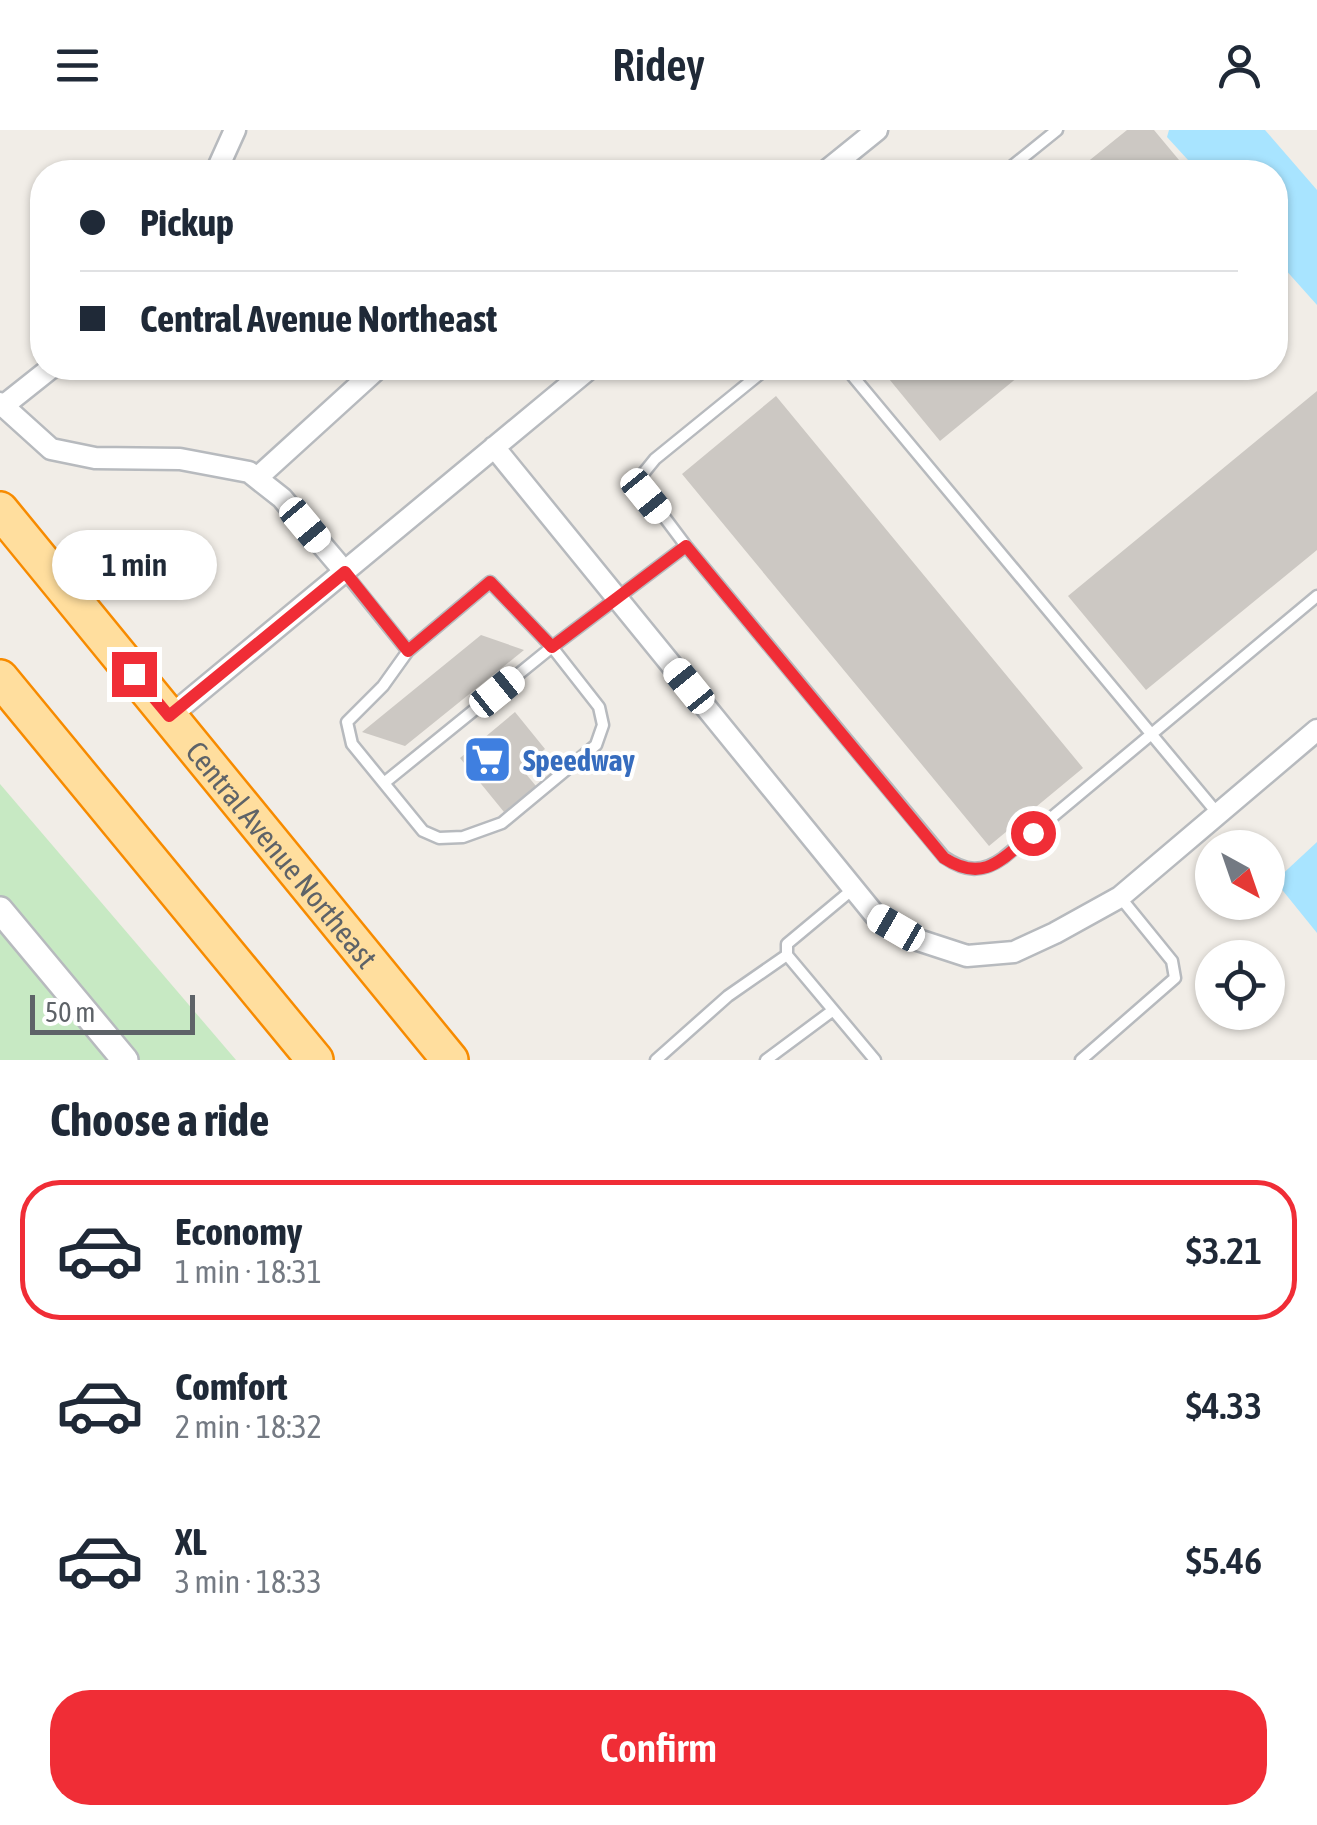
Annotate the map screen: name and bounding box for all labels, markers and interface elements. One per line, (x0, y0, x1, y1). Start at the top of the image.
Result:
icon: menu (50, 38, 105, 93)
icon: person (1212, 38, 1267, 93)
text: Ridey (612, 39, 705, 91)
text: Pickup (140, 201, 234, 244)
text: Central Avenue Northeast (140, 297, 497, 340)
car (615, 463, 677, 529)
car (274, 492, 336, 558)
callout: 1 min (52, 529, 216, 599)
text: 1 min (102, 546, 167, 583)
route end (112, 652, 157, 697)
car (658, 653, 720, 719)
car (464, 661, 530, 723)
street label: Central Avenue Northeast (179, 734, 384, 974)
supermarket icon: Speedway (462, 734, 514, 786)
place label: Speedway (523, 743, 636, 777)
route start (1011, 811, 1056, 856)
north arrow (1195, 830, 1285, 920)
map controls (1195, 830, 1285, 1030)
car (863, 900, 929, 956)
button: locate (1195, 940, 1285, 1030)
scale bar (30, 990, 195, 1034)
text: 50 m (45, 996, 95, 1028)
text: Choose a ride (50, 1094, 269, 1146)
icon: car (55, 1205, 145, 1295)
text: Economy (175, 1210, 302, 1253)
text: $3.21 (1186, 1229, 1262, 1272)
text: 1 min · 18:31 (175, 1253, 322, 1290)
icon: car (55, 1360, 145, 1450)
text: Comfort (175, 1365, 287, 1408)
text: $4.33 (1186, 1384, 1262, 1427)
text: 2 min · 18:32 (175, 1408, 322, 1445)
icon: car (55, 1515, 145, 1605)
text: XL (175, 1520, 207, 1563)
text: $5.46 (1186, 1539, 1262, 1582)
text: 3 min · 18:33 (175, 1563, 322, 1600)
button: Confirm (50, 1690, 1267, 1805)

